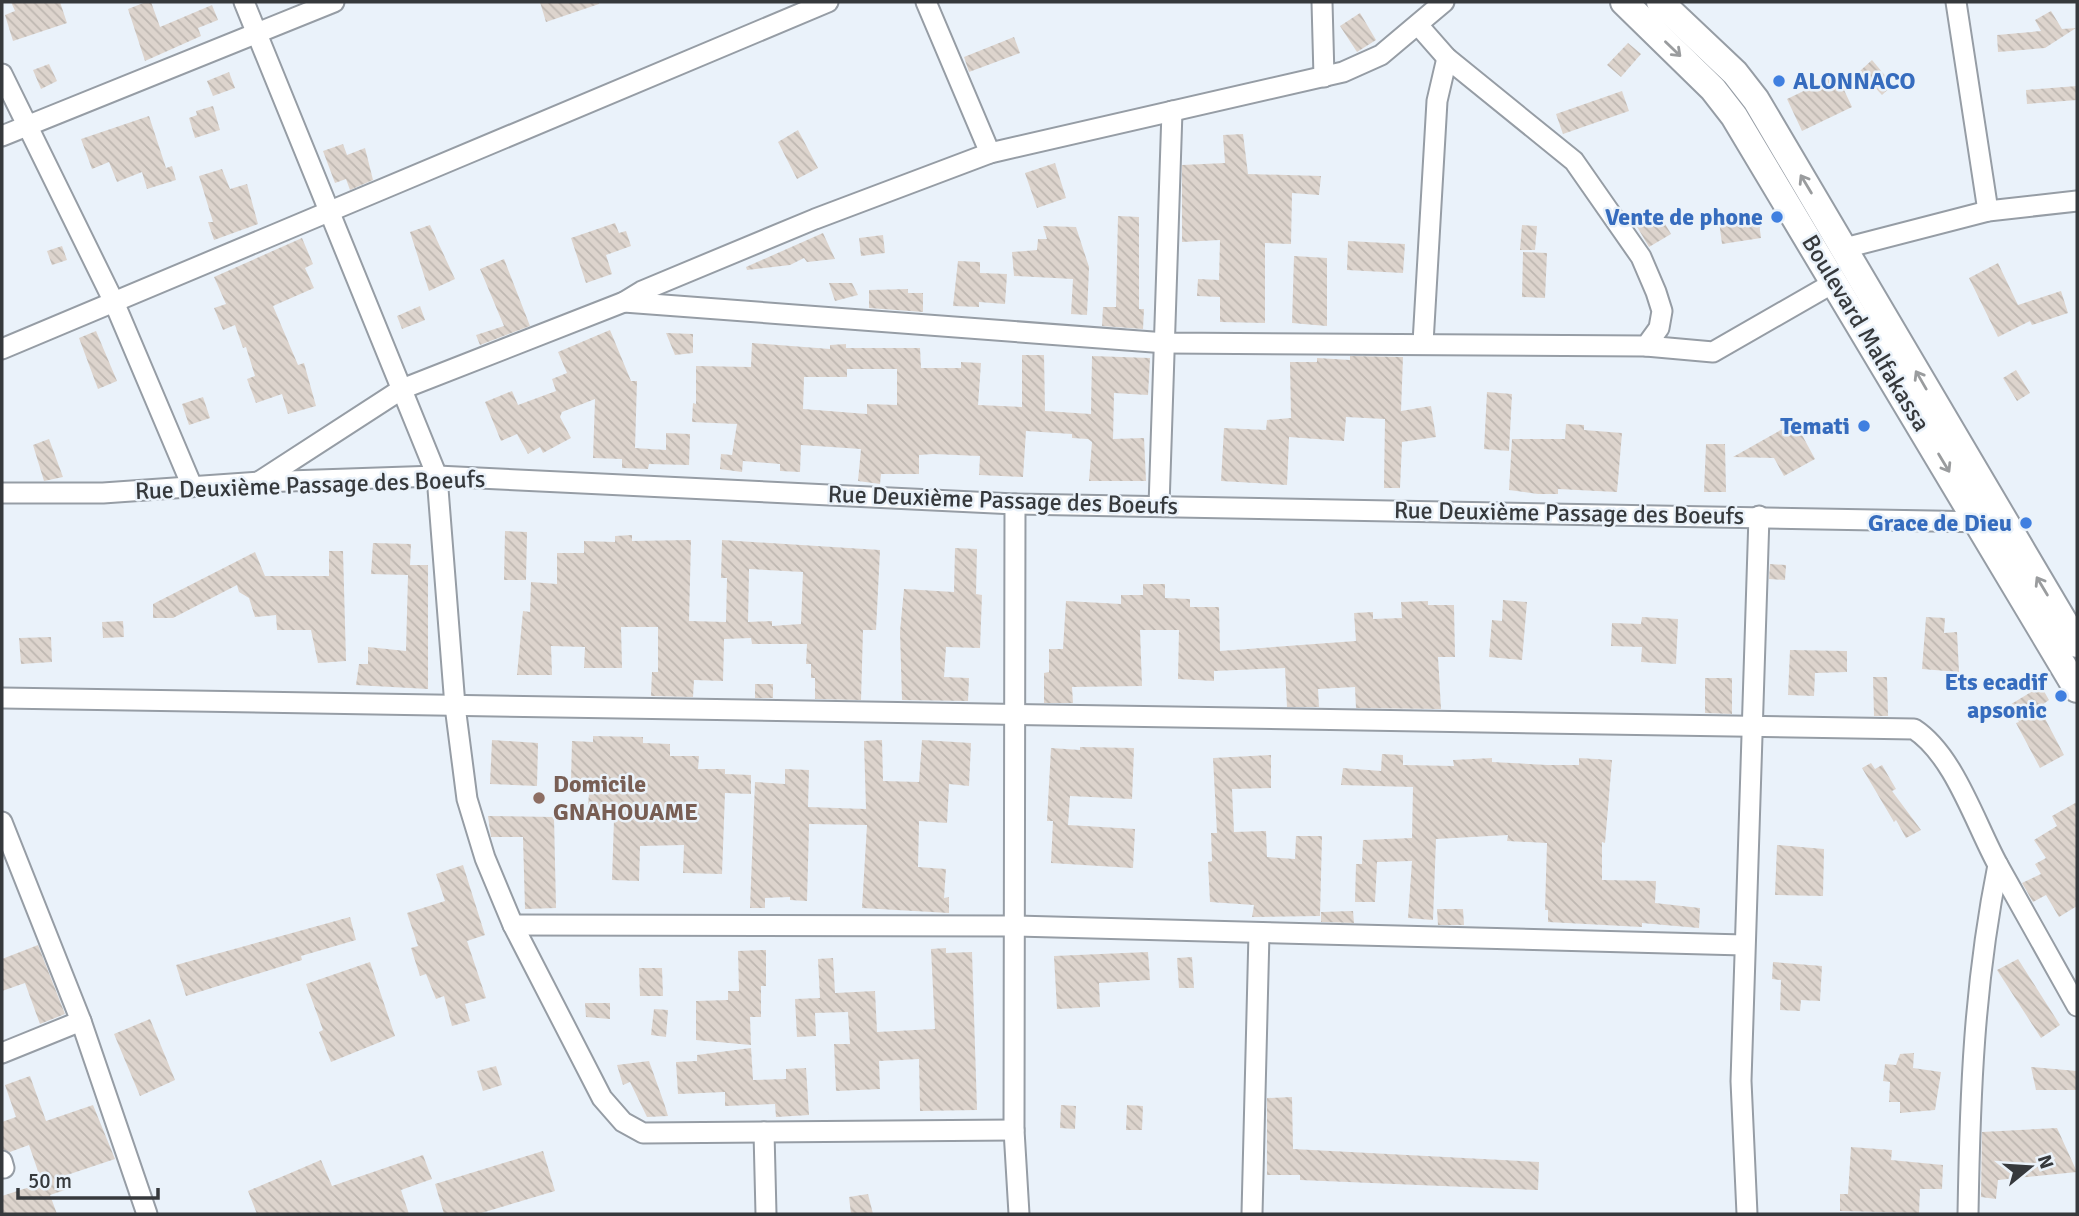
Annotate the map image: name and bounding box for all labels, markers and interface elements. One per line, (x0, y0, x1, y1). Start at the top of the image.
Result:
one-way arrow (1664, 41, 1681, 58)
place label: ALONNACO (1793, 66, 1915, 96)
marker: ALONNACO (1771, 73, 1787, 89)
one-way arrow (1799, 174, 1813, 194)
place label: Vente de phone (1605, 202, 1763, 232)
marker: Vente de phone (1769, 209, 1785, 225)
street label: Boulevard Malfakassa (1795, 229, 1937, 437)
one-way arrow (1914, 370, 1927, 391)
place label: Temati (1780, 411, 1850, 441)
marker: Temati (1856, 418, 1872, 434)
one-way arrow (1938, 453, 1952, 473)
street label: Rue Deuxième Passage des Boeufs (134, 464, 486, 506)
street label: Rue Deuxième Passage des Boeufs (827, 479, 1179, 521)
street label: Rue Deuxième Passage des Boeufs (1394, 495, 1744, 531)
place label: Grace de Dieu (1868, 508, 2012, 538)
marker: Grace de Dieu (2018, 515, 2034, 531)
one-way arrow (2034, 576, 2048, 596)
place label: Ets ecadif apsonic (1944, 667, 2048, 725)
marker: Ets ecadif apsonic (2053, 688, 2069, 704)
place label: Domicile GNAHOUAME (553, 769, 698, 827)
marker: Domicile GNAHOUAME (531, 790, 547, 806)
north arrow (1995, 1132, 2065, 1202)
text: N (2032, 1152, 2059, 1172)
scale bar (18, 1156, 158, 1200)
text: 50 m (28, 1168, 72, 1194)

